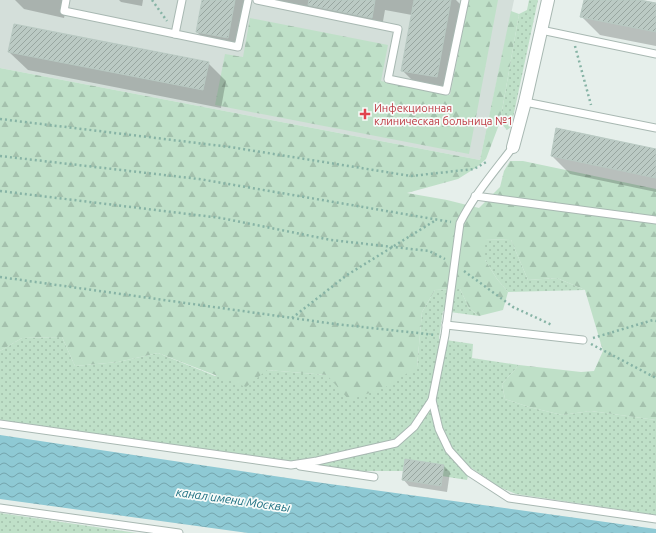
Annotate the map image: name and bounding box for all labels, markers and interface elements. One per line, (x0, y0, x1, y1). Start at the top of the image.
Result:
place label: Инфекционная клиническая больница №1 (374, 102, 513, 127)
marker: Инфекционная клиническая больница №1 (359, 108, 371, 120)
water label: канал имени Москвы (175, 485, 291, 514)

